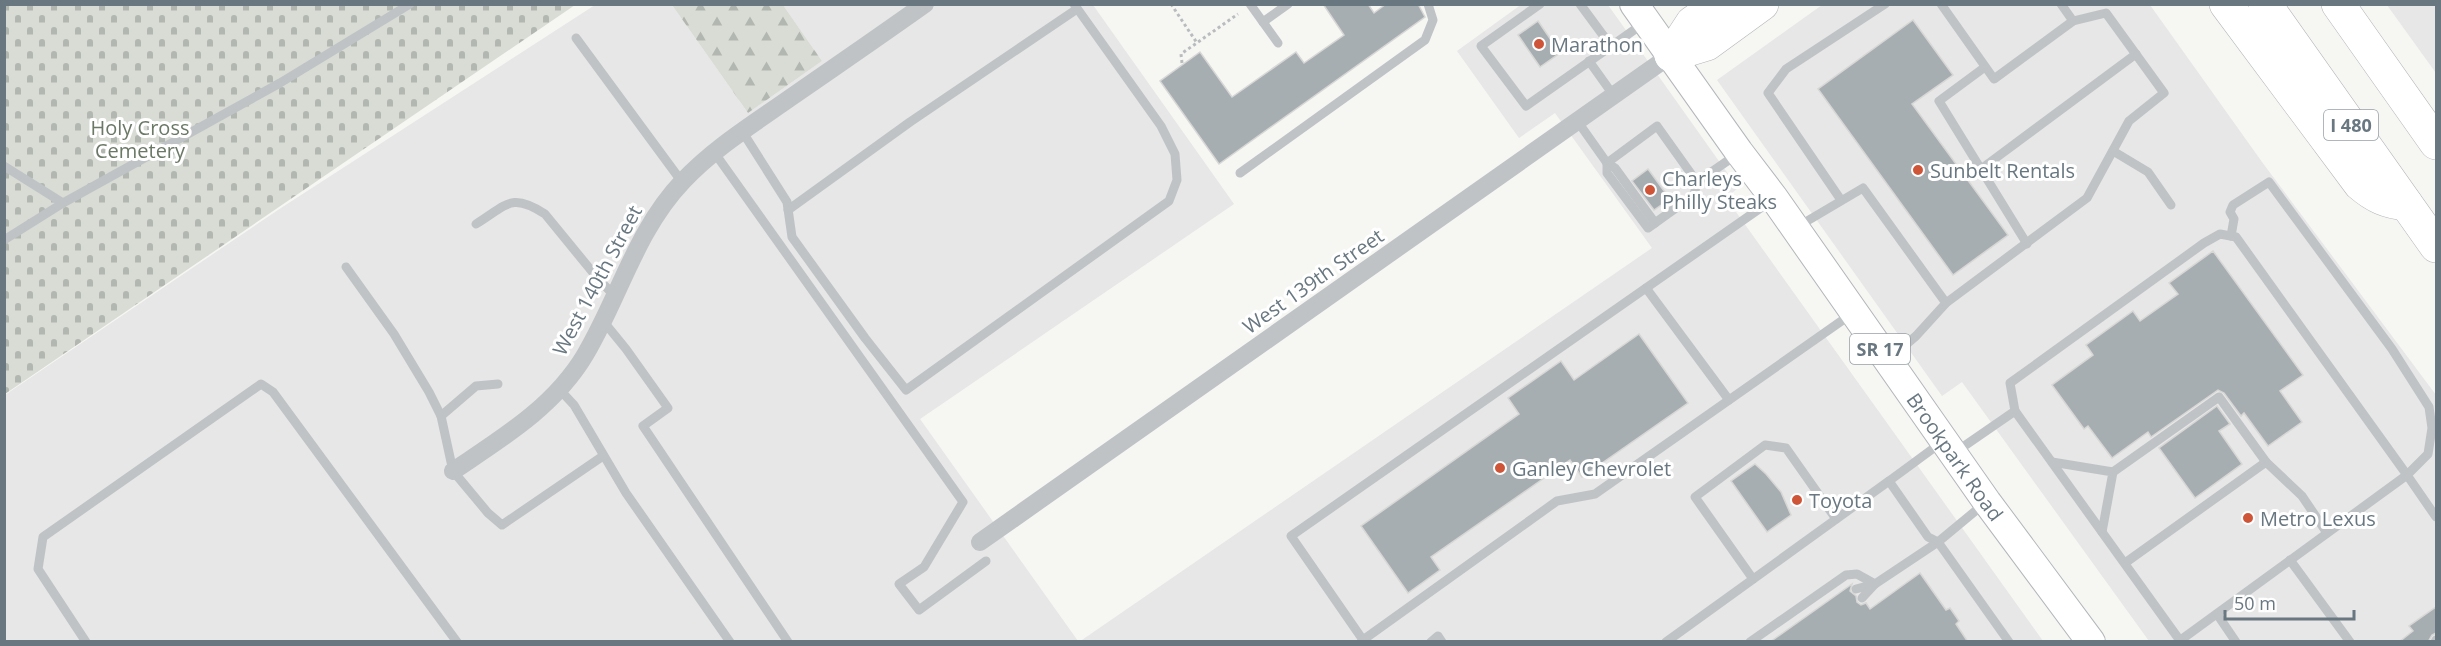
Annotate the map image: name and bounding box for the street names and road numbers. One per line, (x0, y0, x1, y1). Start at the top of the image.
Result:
road number: I 480 (2324, 110, 2378, 140)
street label: West 140th Street (546, 200, 648, 360)
street label: West 139th Street (1237, 222, 1389, 340)
road number: SR 17 (1850, 334, 1910, 364)
street label: Brookpark Road (1901, 387, 2010, 526)

